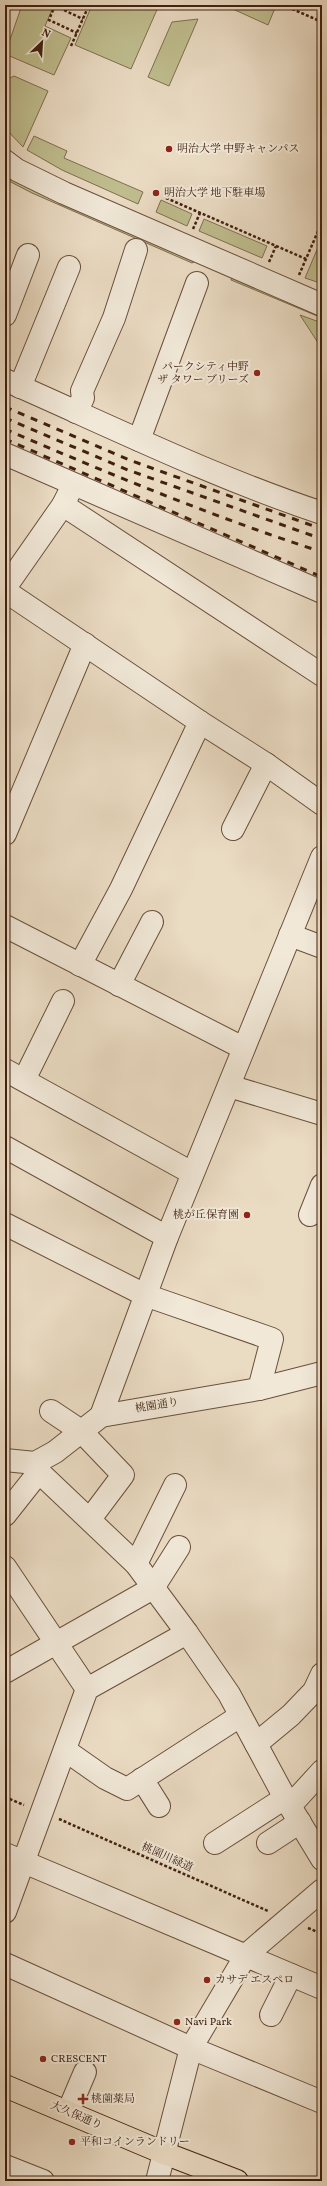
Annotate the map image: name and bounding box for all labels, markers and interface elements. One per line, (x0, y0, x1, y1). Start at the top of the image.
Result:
north arrow (22, 22, 62, 62)
text: N (39, 26, 52, 43)
place label: 明治大学 中野キャンパス (177, 142, 299, 157)
marker: 明治大学 中野キャンパス (164, 144, 174, 154)
place label: 明治大学 地下駐車場 (164, 186, 265, 201)
marker: 明治大学 地下駐車場 (151, 188, 161, 198)
place label: パークシティ中野 ザ タワー ブリーズ (158, 360, 249, 388)
marker: パークシティ中野 ザ タワー ブリーズ (252, 368, 262, 378)
place label: 桃が丘保育園 (173, 1208, 239, 1223)
marker: 桃が丘保育園 (242, 1210, 252, 1220)
street label: 桃園通り (134, 1395, 180, 1417)
street label: 桃園川緑道 (139, 1840, 195, 1876)
place label: カサデ エスペロ (215, 1973, 294, 1988)
marker: カサデ エスペロ (202, 1975, 212, 1985)
place label: Navi Park (185, 2015, 232, 2030)
marker: Navi Park (172, 2017, 182, 2027)
place label: CRESCENT (51, 2052, 107, 2067)
marker: CRESCENT (38, 2054, 48, 2064)
place label: 桃薗薬局 (91, 2092, 135, 2107)
marker: 桃薗薬局 (78, 2094, 88, 2104)
street label: 大久保通り (48, 2098, 104, 2134)
place label: 平和コインランドリー (80, 2135, 190, 2150)
marker: 平和コインランドリー (67, 2137, 77, 2147)

